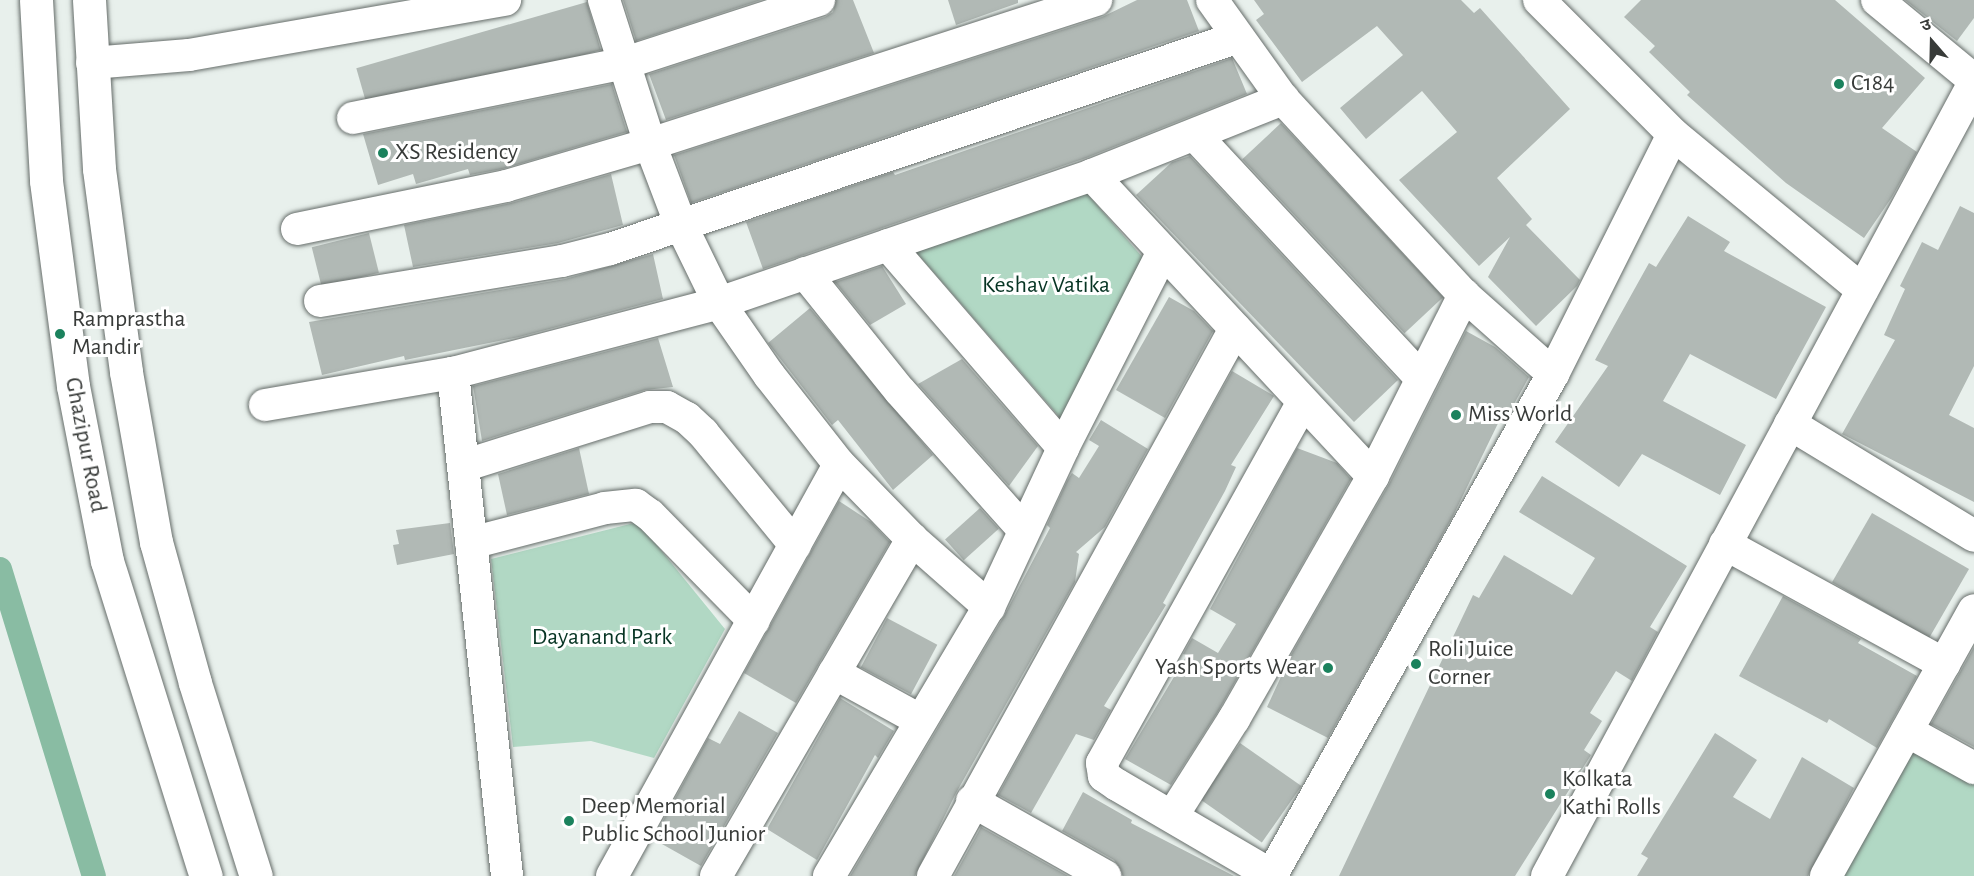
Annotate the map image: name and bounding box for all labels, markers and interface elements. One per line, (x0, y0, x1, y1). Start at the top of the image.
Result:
north arrow (1902, 12, 1962, 72)
text: उ (1919, 16, 1933, 34)
place label: C184 (1851, 70, 1895, 98)
marker: C184 (1832, 77, 1846, 91)
place label: XS Residency (395, 139, 518, 167)
marker: XS Residency (376, 146, 390, 160)
park label: Keshav Vatika (982, 272, 1110, 300)
place label: Ramprastha Mandir (72, 306, 186, 362)
marker: Ramprastha Mandir (53, 327, 67, 341)
street label: Ghazipur Road (58, 375, 112, 515)
place label: Miss World (1468, 401, 1573, 429)
marker: Miss World (1449, 408, 1463, 422)
park label: Dayanand Park (532, 624, 672, 652)
place label: Roli Juice Corner (1428, 636, 1513, 692)
place label: Yash Sports Wear (1155, 654, 1316, 682)
marker: Roli Juice Corner (1409, 657, 1423, 671)
marker: Yash Sports Wear (1321, 661, 1335, 675)
place label: Kolkata Kathi Rolls (1562, 766, 1661, 822)
marker: Kolkata Kathi Rolls (1543, 787, 1557, 801)
place label: Deep Memorial Public School Junior (581, 793, 765, 849)
marker: Deep Memorial Public School Junior (562, 814, 576, 828)

